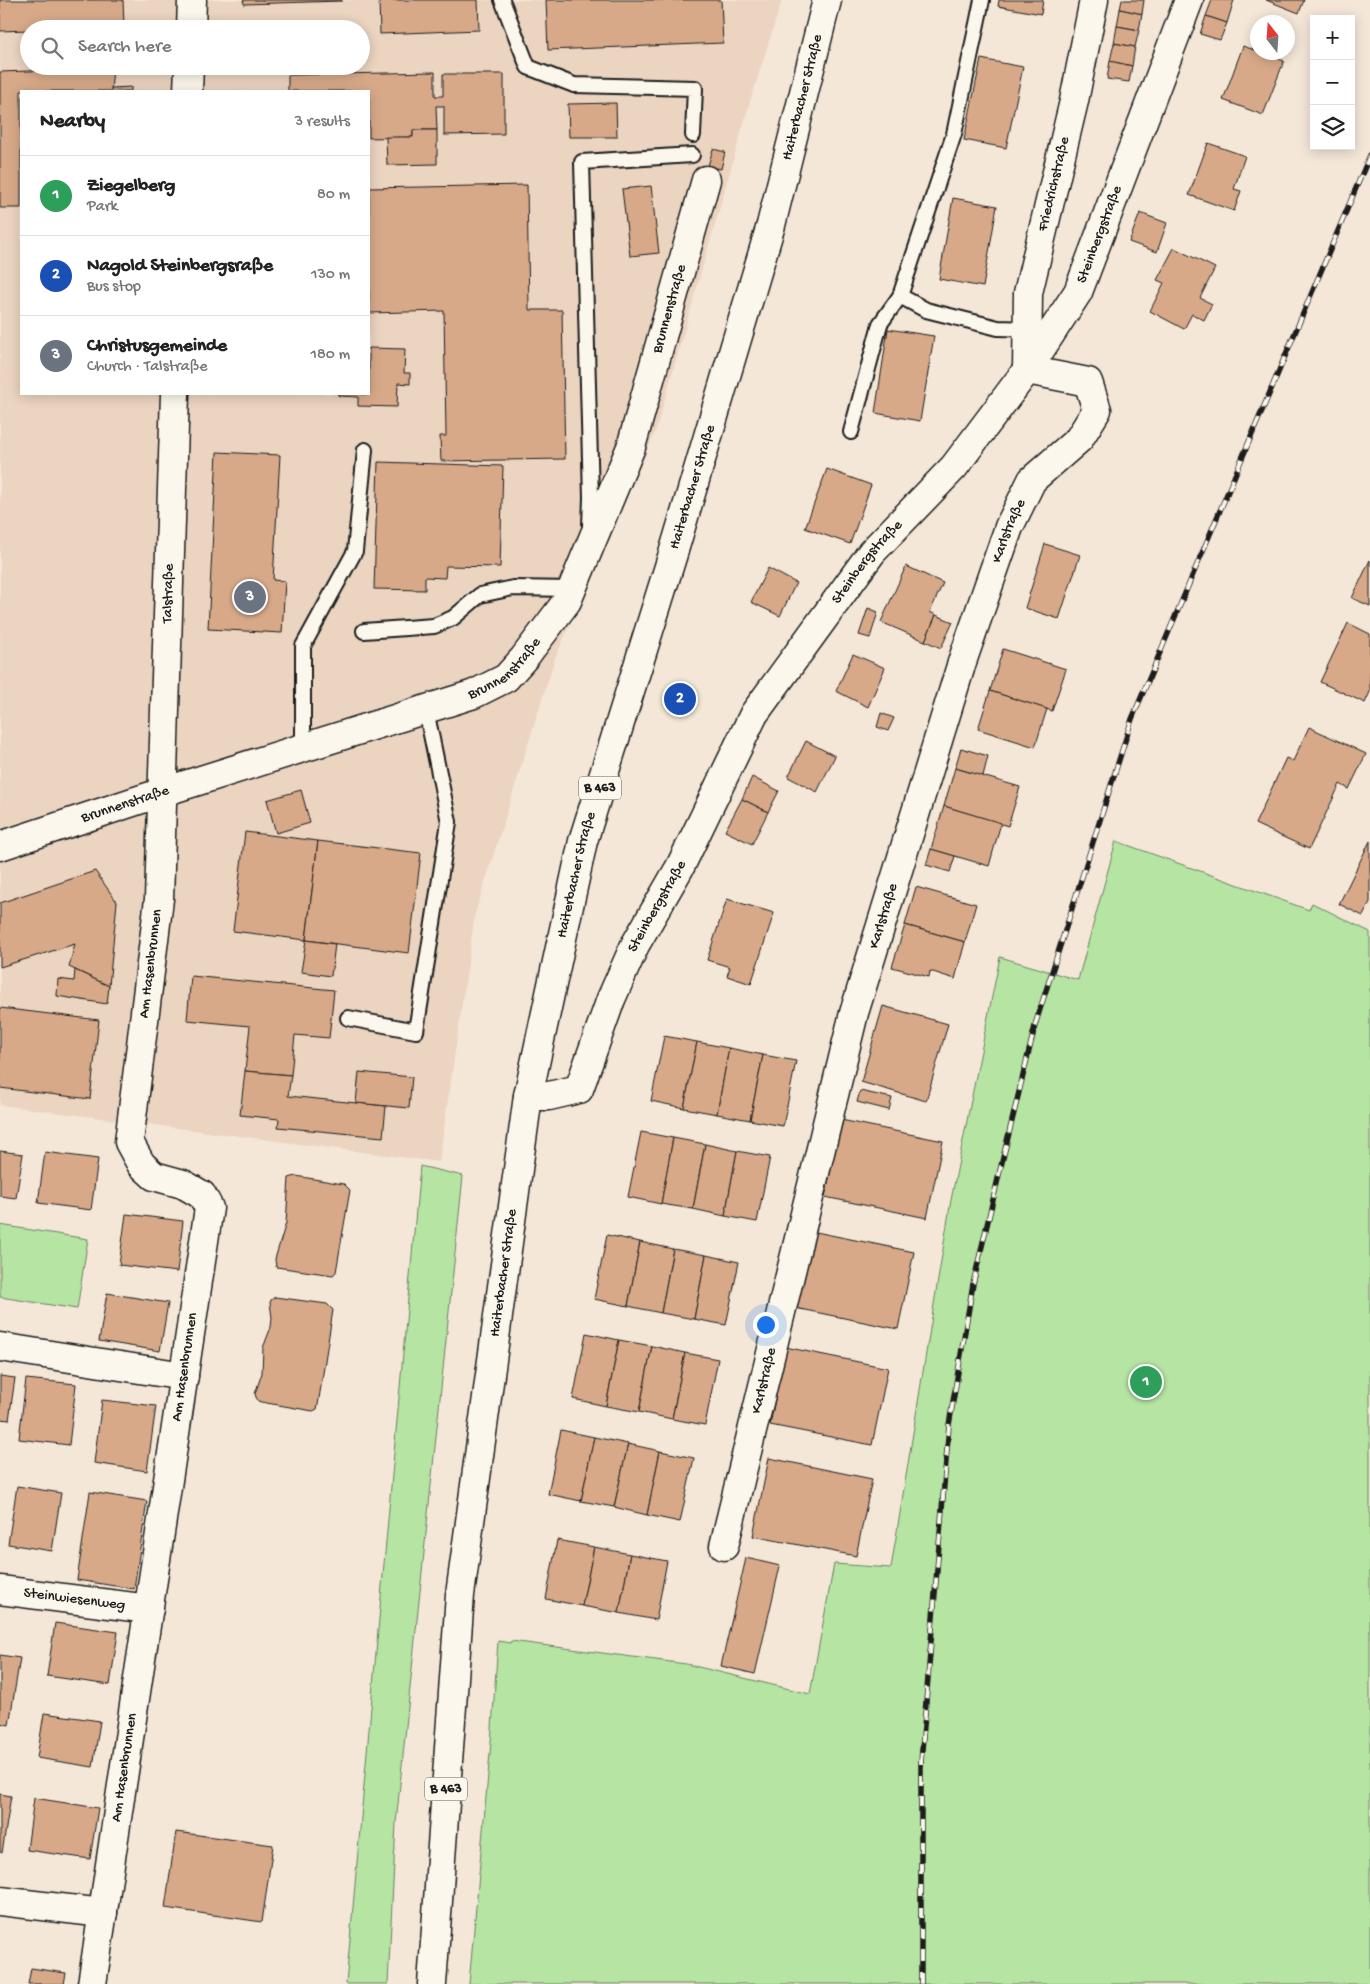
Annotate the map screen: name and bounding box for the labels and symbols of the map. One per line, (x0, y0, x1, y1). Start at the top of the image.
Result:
north arrow (1250, 15, 1295, 60)
street label: Haiterbacher Straße (778, 32, 827, 162)
street label: Friedrichstraße (1034, 135, 1074, 234)
street label: Steinbergstraße (1073, 183, 1127, 286)
street label: Brunnenstraße (648, 262, 691, 356)
street label: Haiterbacher Straße (666, 423, 720, 552)
street label: Karlstraße (988, 496, 1030, 565)
street label: Steinbergstraße (828, 516, 907, 608)
street label: Talstraße (159, 563, 179, 624)
pin: 3 (234, 578, 266, 616)
street label: Brunnenstraße (465, 634, 545, 705)
pin: 2 (664, 680, 696, 718)
road number: B 463 (579, 776, 621, 800)
street label: Brunnenstraße (78, 782, 172, 828)
street label: Haiterbacher Straße (553, 809, 601, 940)
street label: Steinbergstraße (624, 857, 691, 955)
street label: Karlstraße (865, 881, 902, 951)
street label: Am Hasenbrunnen (135, 908, 167, 1019)
street label: Haiterbacher Straße (486, 1208, 522, 1338)
street label: Am Hasenbrunnen (168, 1311, 202, 1423)
your location (753, 1312, 779, 1338)
street label: Karlstraße (748, 1346, 781, 1416)
pin: 1 (1130, 1363, 1162, 1401)
street label: Steinwiesenweg (23, 1584, 126, 1615)
street label: Am Hasenbrunnen (108, 1712, 142, 1823)
road number: B 463 (425, 1778, 467, 1800)

